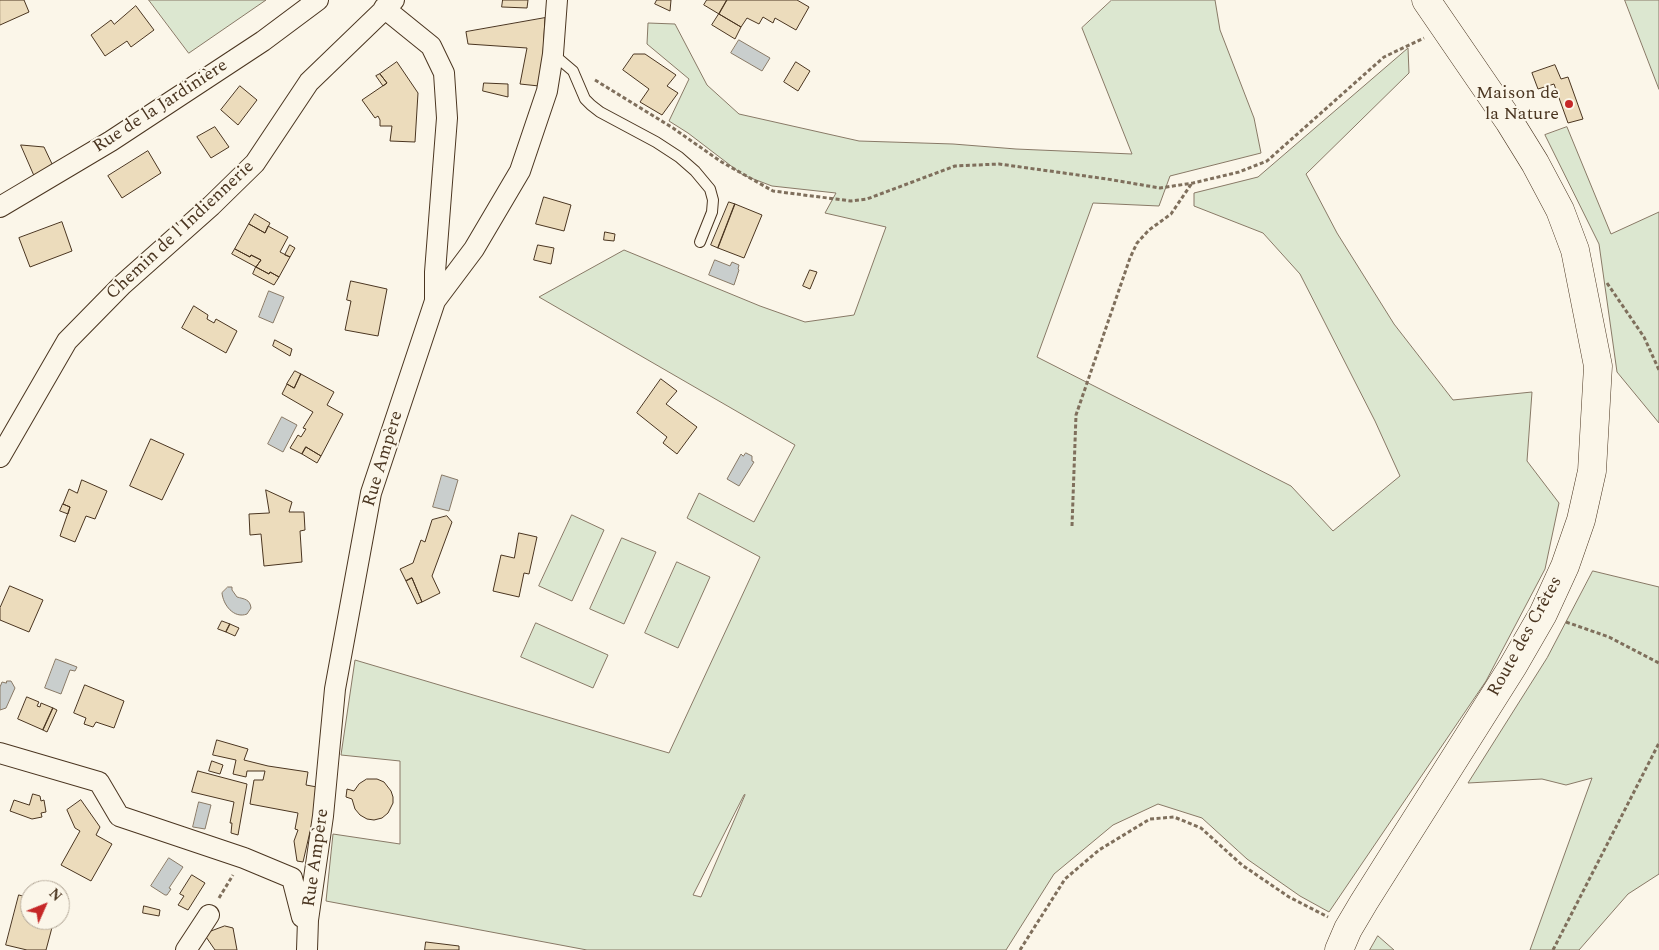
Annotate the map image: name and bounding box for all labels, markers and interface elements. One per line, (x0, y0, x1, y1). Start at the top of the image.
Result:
street label: Rue de la Jardinière (90, 56, 232, 158)
place label: Maison de la Nature (1476, 83, 1559, 126)
marker: Maison de la Nature (1563, 98, 1575, 110)
street label: Chemin de l'Indiennerie (103, 157, 259, 305)
street label: Rue Ampère (359, 408, 409, 510)
street label: Route des Crêtes (1484, 573, 1568, 701)
street label: Rue Ampère (299, 807, 335, 909)
north arrow (20, 880, 70, 930)
text: N (44, 884, 67, 906)

